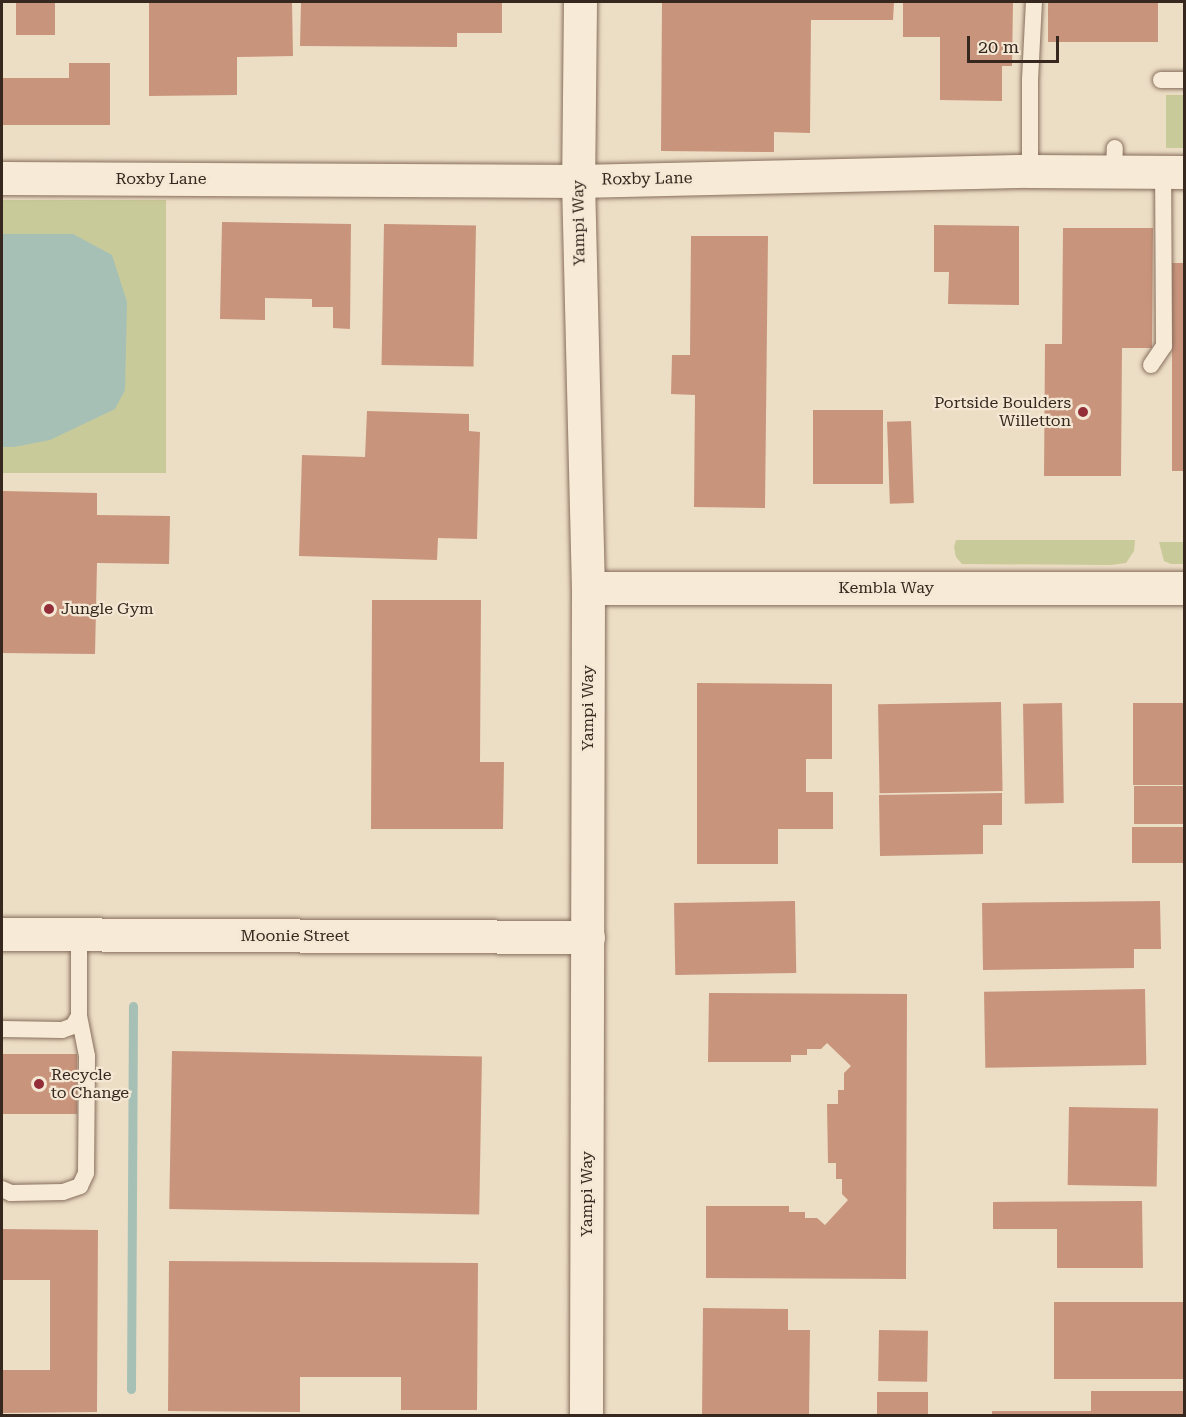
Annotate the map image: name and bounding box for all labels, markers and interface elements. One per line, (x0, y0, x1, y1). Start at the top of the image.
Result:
scale bar (970, 24, 1062, 62)
text: 20 m (978, 36, 1019, 57)
street label: Roxby Lane (115, 169, 207, 189)
street label: Roxby Lane (601, 169, 693, 189)
street label: Yampi Way (569, 180, 589, 266)
place label: Portside Boulders Willetton (934, 393, 1071, 431)
marker: Portside Boulders Willetton (1076, 405, 1090, 419)
street label: Kembla Way (838, 578, 934, 598)
place label: Jungle Gym (61, 599, 154, 619)
marker: Jungle Gym (42, 602, 56, 616)
street label: Yampi Way (578, 665, 598, 751)
street label: Moonie Street (241, 926, 349, 946)
place label: Recycle to Change (51, 1065, 129, 1103)
marker: Recycle to Change (32, 1077, 46, 1091)
street label: Yampi Way (577, 1151, 597, 1237)

